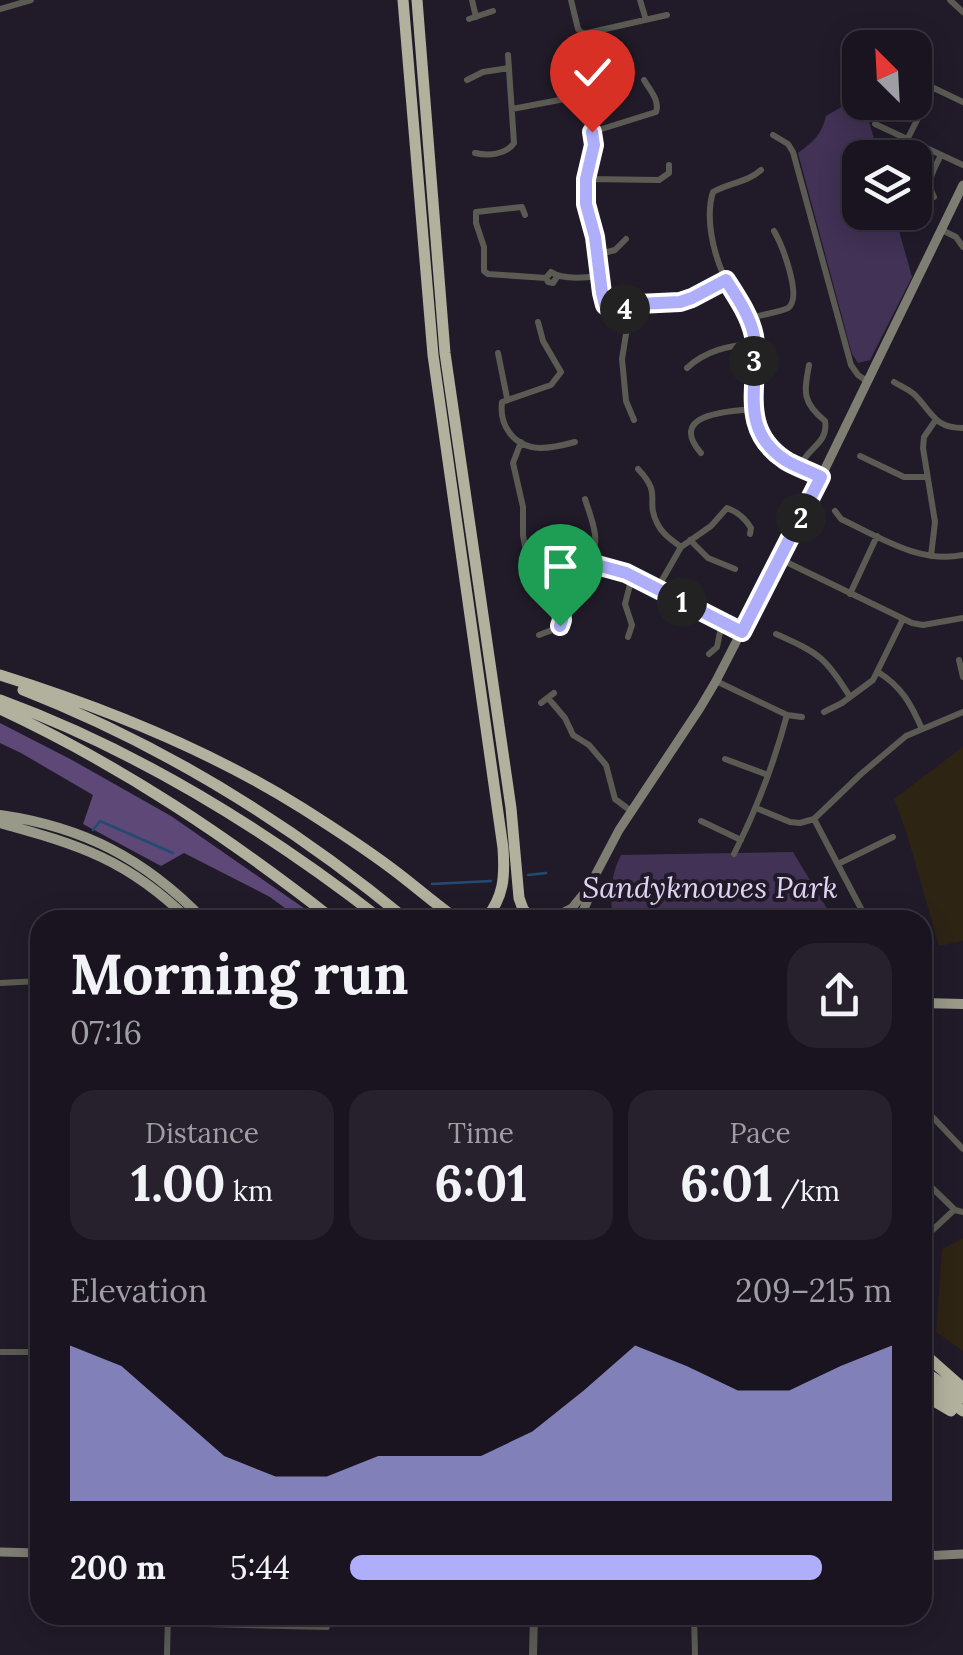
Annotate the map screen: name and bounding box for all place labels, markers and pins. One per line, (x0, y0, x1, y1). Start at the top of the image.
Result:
pin (550, 30, 635, 133)
pin: 4 (600, 284, 650, 334)
pin: 3 (729, 336, 779, 386)
pin: 2 (776, 493, 826, 543)
pin (518, 524, 603, 627)
pin: 1 (657, 577, 707, 627)

